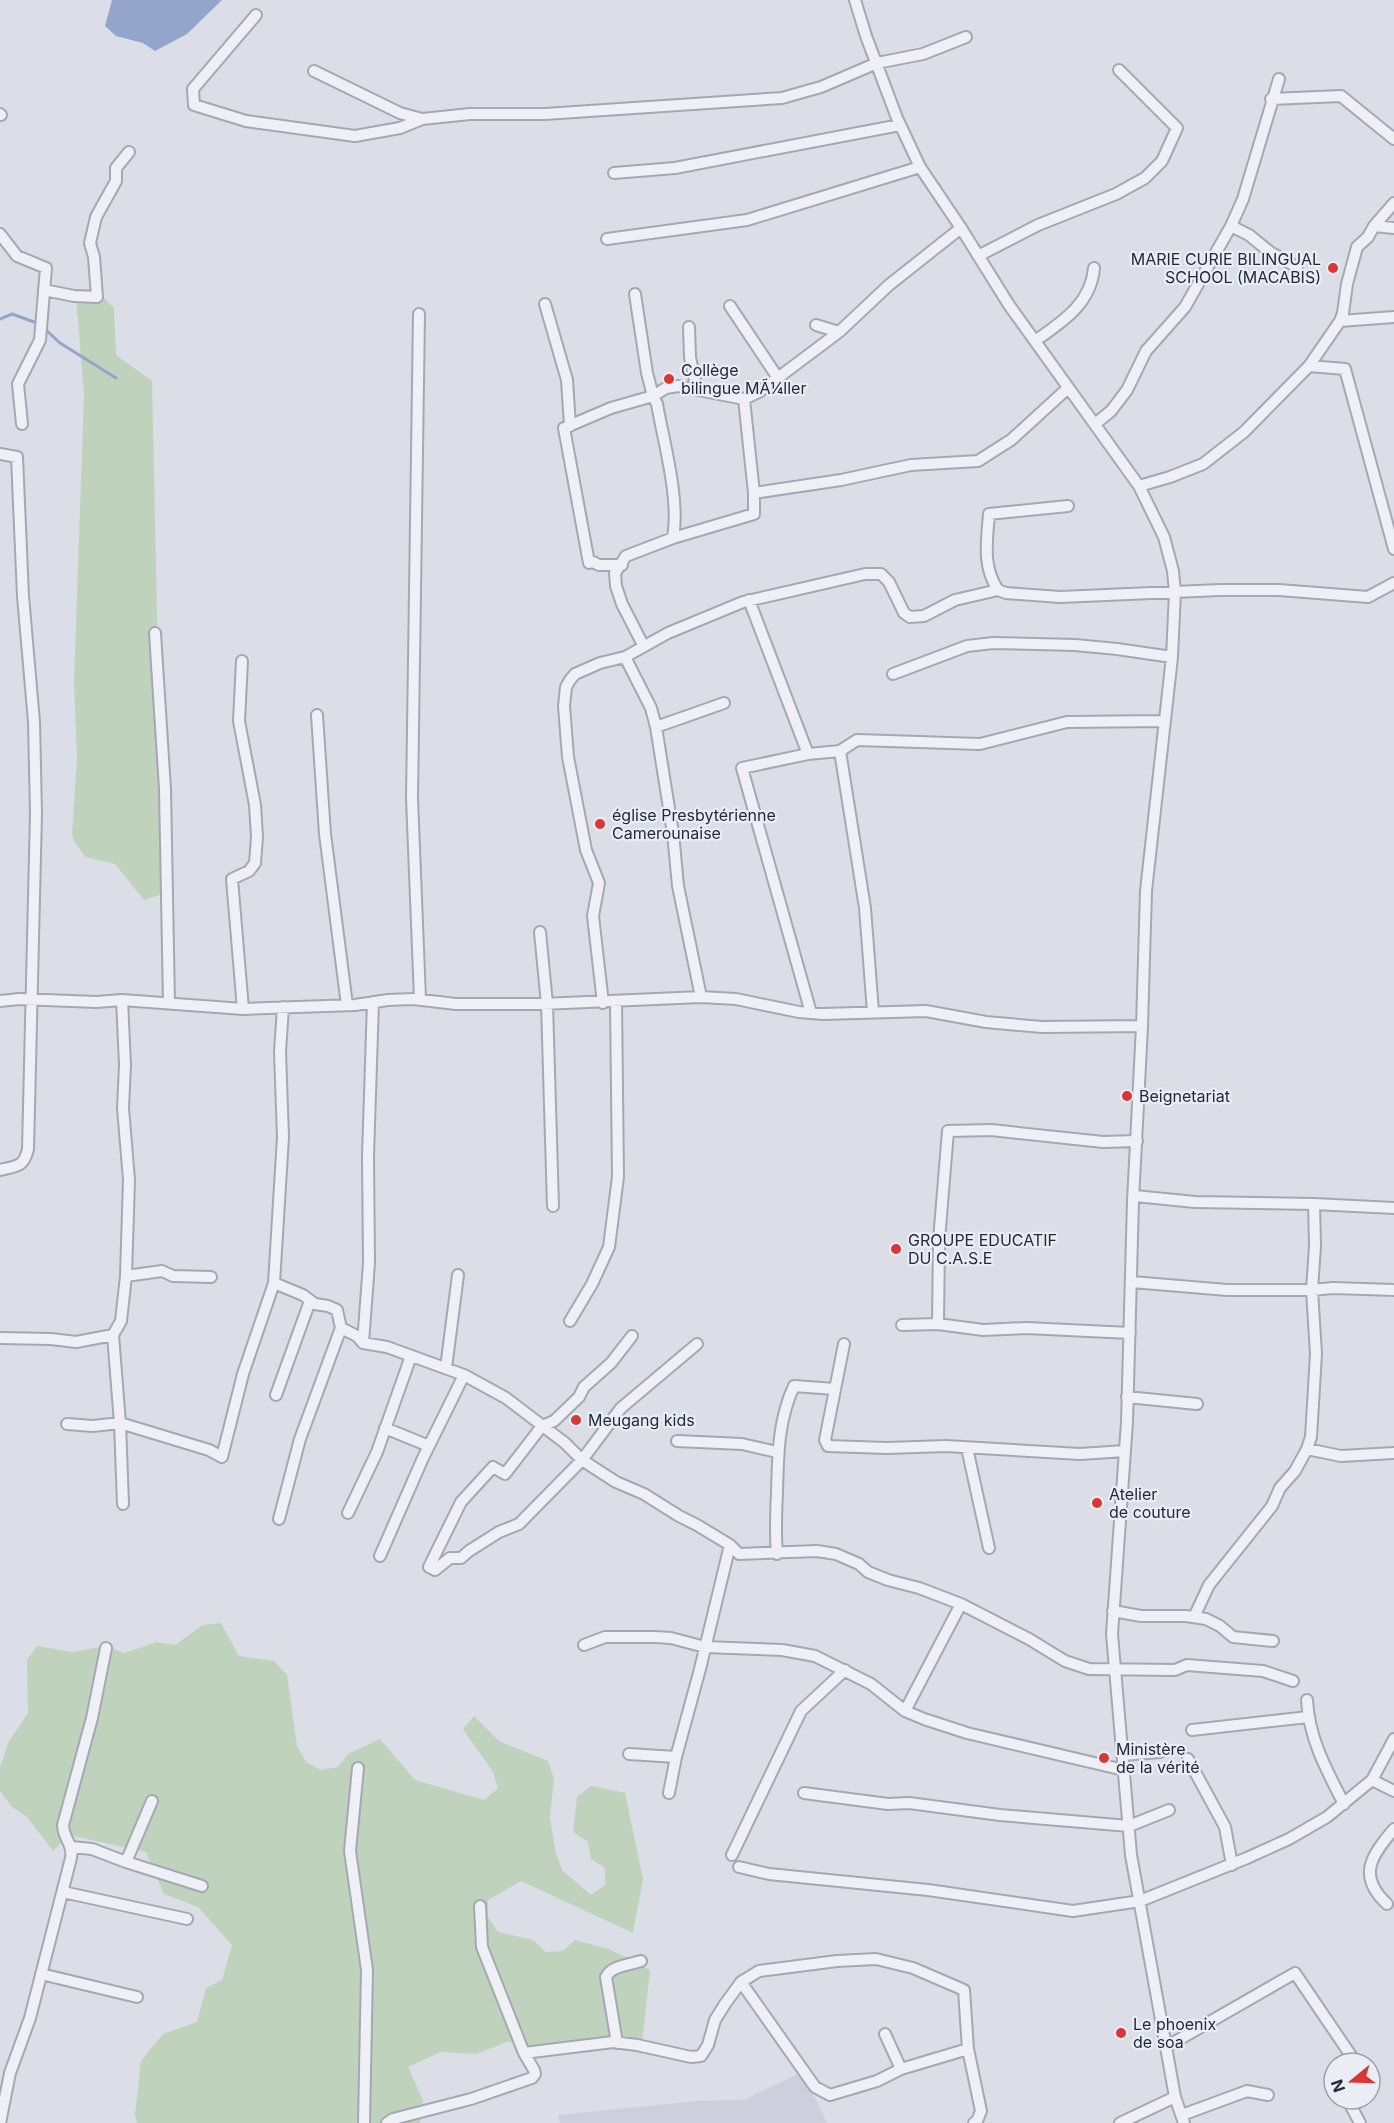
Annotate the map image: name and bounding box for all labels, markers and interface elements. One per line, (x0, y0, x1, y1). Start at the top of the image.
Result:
place label: MARIE CURIE BILINGUAL SCHOOL (MACABIS) (1131, 249, 1321, 287)
marker: MARIE CURIE BILINGUAL SCHOOL (MACABIS) (1326, 261, 1340, 275)
place label: Collège bilingue MÃ¼ller (681, 360, 806, 398)
marker: Collège bilingue MÃ¼ller (662, 372, 676, 386)
place label: église Presbytérienne Camerounaise (612, 805, 776, 843)
marker: église Presbytérienne Camerounaise (593, 817, 607, 831)
place label: Beignetariat (1139, 1086, 1230, 1106)
marker: Beignetariat (1120, 1089, 1134, 1103)
place label: GROUPE EDUCATIF DU C.A.S.E (908, 1230, 1057, 1268)
marker: GROUPE EDUCATIF DU C.A.S.E (889, 1242, 903, 1256)
place label: Meugang kids (588, 1410, 695, 1430)
marker: Meugang kids (569, 1413, 583, 1427)
place label: Atelier de couture (1109, 1484, 1191, 1522)
marker: Atelier de couture (1090, 1496, 1104, 1510)
place label: Ministère de la vérité (1116, 1739, 1200, 1777)
marker: Ministère de la vérité (1097, 1751, 1111, 1765)
place label: Le phoenix de soa (1133, 2014, 1216, 2052)
marker: Le phoenix de soa (1114, 2026, 1128, 2040)
north arrow (1322, 2051, 1382, 2111)
text: N (1326, 2077, 1349, 2095)

